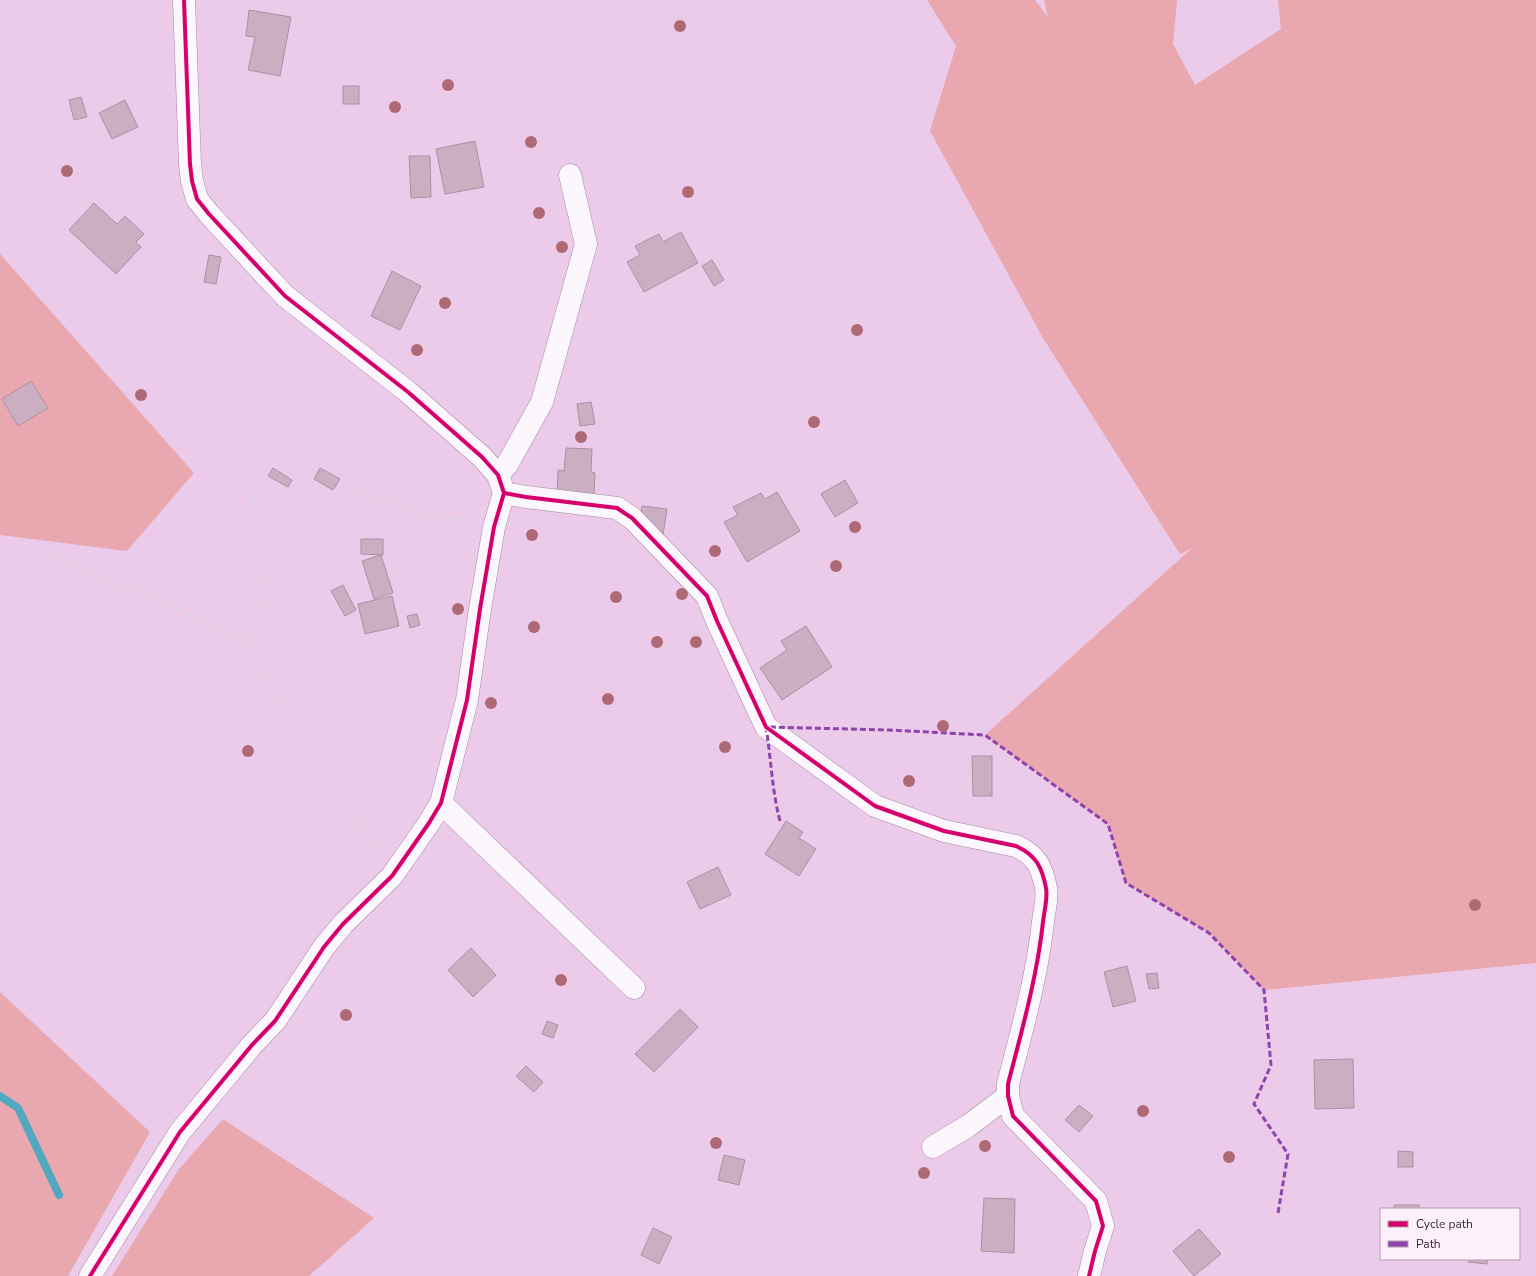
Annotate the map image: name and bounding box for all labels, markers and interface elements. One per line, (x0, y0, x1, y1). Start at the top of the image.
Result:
legend (1380, 1208, 1520, 1260)
text: Cycle path (1416, 1216, 1473, 1232)
text: Path (1416, 1236, 1441, 1252)

